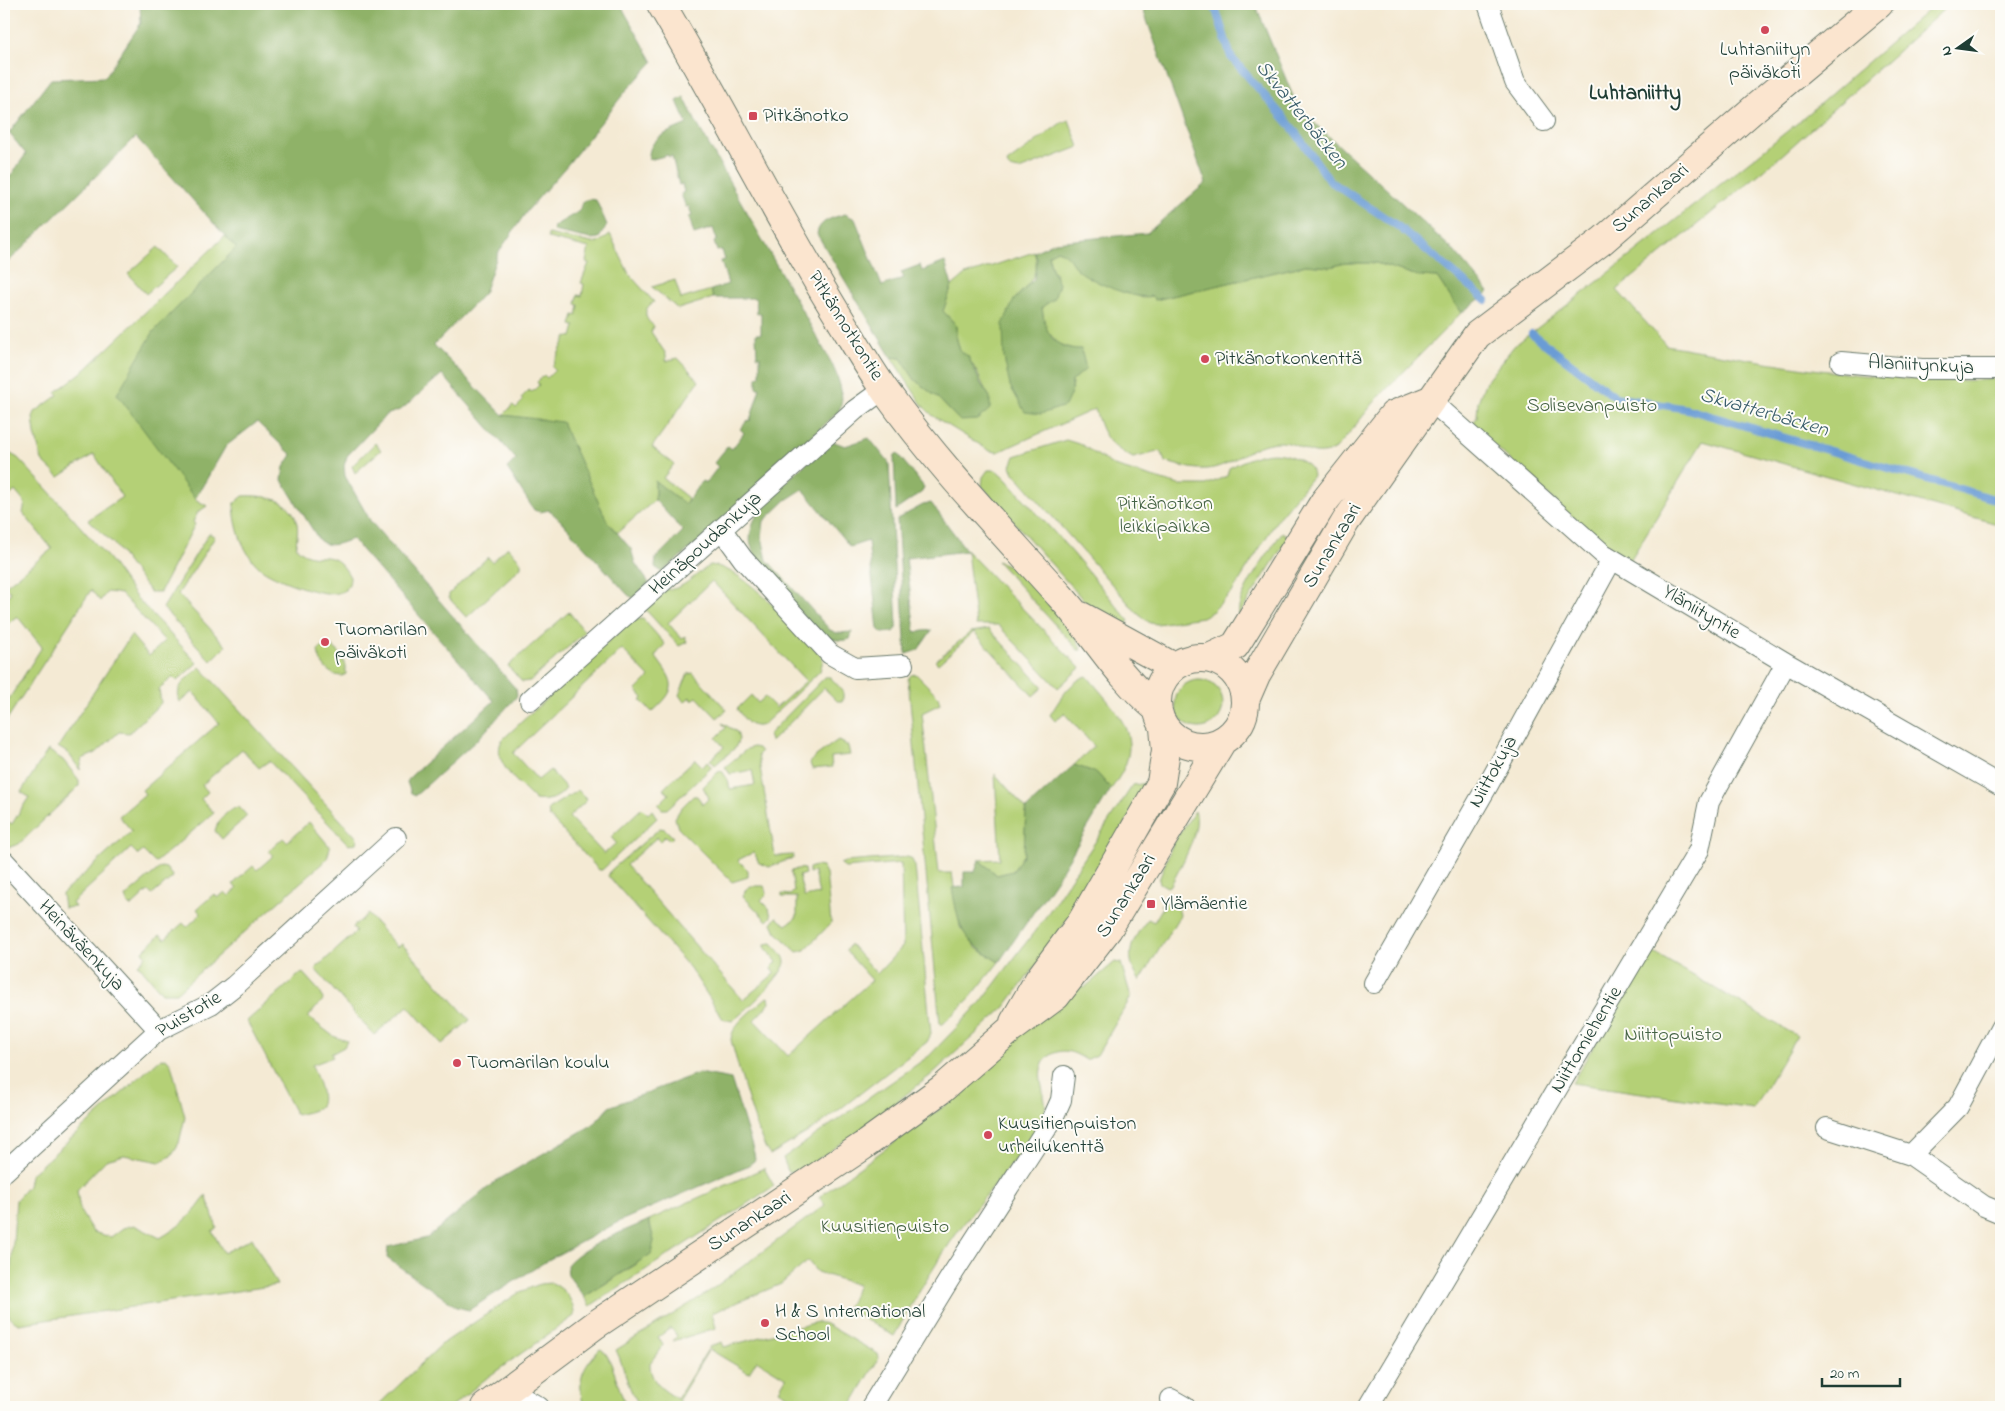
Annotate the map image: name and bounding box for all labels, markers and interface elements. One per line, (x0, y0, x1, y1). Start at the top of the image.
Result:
north arrow (1932, 22, 1982, 72)
marker: Luhtaniityn päiväkoti (1759, 24, 1771, 36)
place label: Luhtaniityn päiväkoti (1720, 36, 1810, 88)
text: N (1936, 44, 1958, 58)
water label: Skvatterbäcken (1248, 54, 1355, 176)
district label: Luhtaniitty (1589, 79, 1681, 111)
place label: Pitkänotko (763, 102, 849, 131)
marker: Pitkänotko (747, 110, 759, 122)
street label: Sunankaari (1606, 157, 1696, 241)
street label: Pitkännotkontie (800, 265, 890, 387)
place label: Pitkänotkonkenttä (1215, 345, 1362, 374)
street label: Alaniitynkuja (1867, 349, 1975, 383)
marker: Pitkänotkonkenttä (1199, 353, 1211, 365)
water label: Skvatterbäcken (1696, 380, 1832, 446)
park label: Solisevanpuisto (1527, 392, 1657, 421)
street label: Heinäpoudankuja (643, 485, 769, 603)
park label: Pitkänotkon leikkipaikka (1117, 490, 1213, 542)
street label: Sunankaari (1296, 498, 1370, 594)
street label: Yläniityntie (1656, 578, 1746, 648)
place label: Tuomarilan päiväkoti (335, 616, 427, 668)
marker: Tuomarilan päiväkoti (319, 636, 331, 648)
street label: Niittokuja (1462, 730, 1526, 814)
street label: Sunankaari (1090, 848, 1164, 944)
place label: Ylämäentie (1161, 890, 1247, 919)
street label: Heinäväenkuja (31, 894, 131, 998)
marker: Ylämäentie (1145, 898, 1157, 910)
street label: Niittomiehentie (1544, 981, 1630, 1099)
street label: Puistotie (151, 984, 227, 1046)
park label: Niittopuisto (1624, 1021, 1722, 1050)
place label: Tuomarilan koulu (467, 1049, 609, 1078)
marker: Tuomarilan koulu (451, 1057, 463, 1069)
place label: Kuusitienpuiston urheilukenttä (998, 1110, 1137, 1162)
marker: Kuusitienpuiston urheilukenttä (982, 1129, 994, 1141)
street label: Sunankaari (702, 1184, 798, 1260)
park label: Kuusitienpuisto (821, 1213, 949, 1242)
place label: H & S International School (775, 1298, 925, 1350)
marker: H & S International School (759, 1317, 771, 1329)
scale bar (1822, 1356, 1900, 1388)
text: 20 m (1830, 1363, 1860, 1385)

